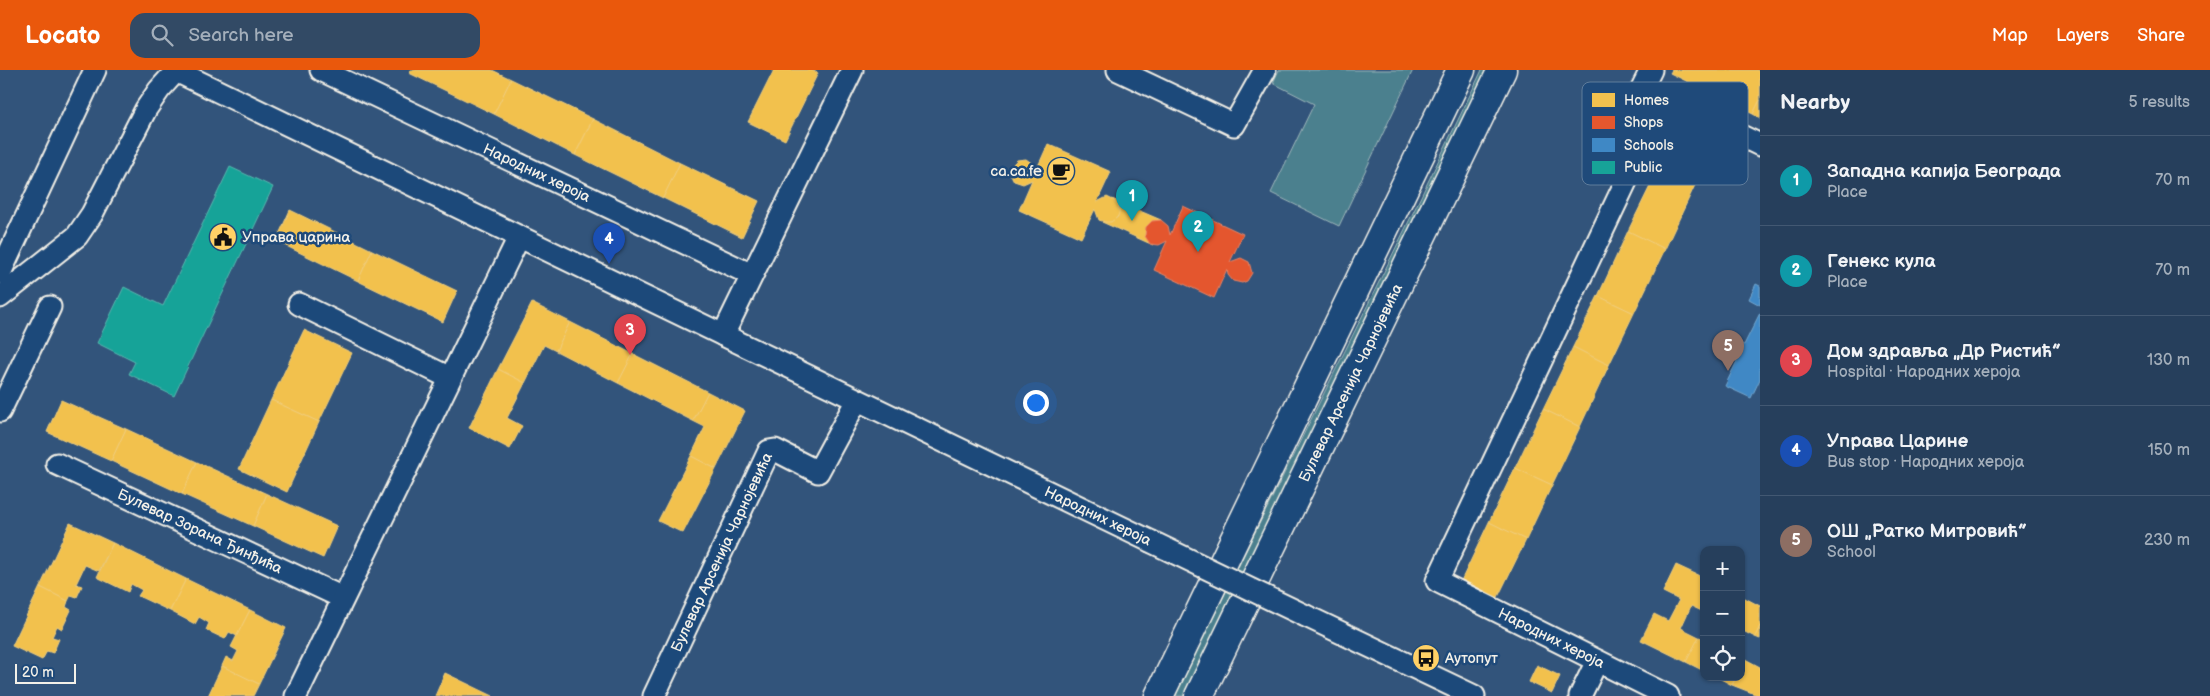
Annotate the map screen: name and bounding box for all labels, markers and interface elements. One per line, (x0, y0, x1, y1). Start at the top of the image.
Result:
search box (130, 13, 480, 58)
text: Locato (25, 21, 100, 50)
icon: search (148, 21, 176, 49)
text: Search here (188, 24, 294, 47)
text: Map (1992, 25, 2028, 46)
text: Layers (2056, 25, 2109, 46)
text: Share (2137, 25, 2185, 46)
legend (1582, 82, 1748, 185)
text: Nearby (1780, 90, 1850, 115)
text: Homes (1624, 92, 1669, 109)
text: 5 results (2128, 93, 2190, 112)
text: Shops (1624, 114, 1663, 131)
text: Schools (1624, 137, 1674, 154)
street label: Народних хероја (480, 140, 593, 207)
cafe icon: ca.ca.fe (1046, 156, 1076, 186)
text: Public (1624, 159, 1662, 176)
text: Западна капија Београда (1827, 160, 2061, 183)
place label: ca.ca.fe (990, 162, 1042, 181)
text: 1 (1793, 171, 1799, 190)
text: 70 m (2155, 171, 2190, 190)
pin: 1 (1116, 180, 1148, 221)
text: Place (1827, 183, 1868, 202)
pin: 2 (1182, 211, 1214, 252)
public building icon: Управа царина (208, 222, 238, 252)
pin: 4 (593, 223, 625, 264)
place label: Управа царина (242, 228, 351, 247)
text: Генекс кула (1827, 250, 1936, 273)
text: 2 (1791, 261, 1801, 280)
text: 70 m (2155, 261, 2190, 280)
text: Place (1827, 273, 1868, 292)
street label: Булевар Арсенија Чарнојевића (1295, 281, 1407, 485)
pin: 3 (614, 314, 646, 355)
pin: 5 (1712, 330, 1744, 371)
text: Дом здравља „Др Ристић” (1827, 340, 2061, 363)
text: 3 (1791, 351, 1801, 370)
text: 130 m (2147, 351, 2190, 370)
text: Hospital · Народних хероја (1827, 363, 2020, 382)
your location (1023, 390, 1049, 416)
text: Управа Царине (1827, 430, 1968, 453)
text: 4 (1791, 441, 1801, 460)
text: 150 m (2148, 441, 2190, 460)
street label: Булевар Арсенија Чарнојевића (667, 449, 777, 655)
text: Bus stop · Народних хероја (1827, 453, 2024, 472)
street label: Народних хероја (1041, 482, 1155, 550)
street label: Булевар Зорана Ђинђића (114, 485, 285, 578)
text: ОШ „Ратко Митровић” (1827, 520, 2027, 543)
text: 5 (1791, 531, 1801, 550)
text: 230 m (2144, 531, 2190, 550)
text: School (1827, 543, 1876, 562)
map controls (1700, 546, 1745, 681)
button: + (1700, 546, 1745, 591)
button: − (1700, 591, 1745, 636)
street label: Народних хероја (1495, 604, 1608, 673)
button: locate (1700, 636, 1745, 681)
bus stop icon: Аутопут (1411, 643, 1441, 673)
place label: Аутопут (1444, 649, 1498, 668)
scale bar (15, 661, 76, 684)
text: 20 m (22, 664, 54, 681)

